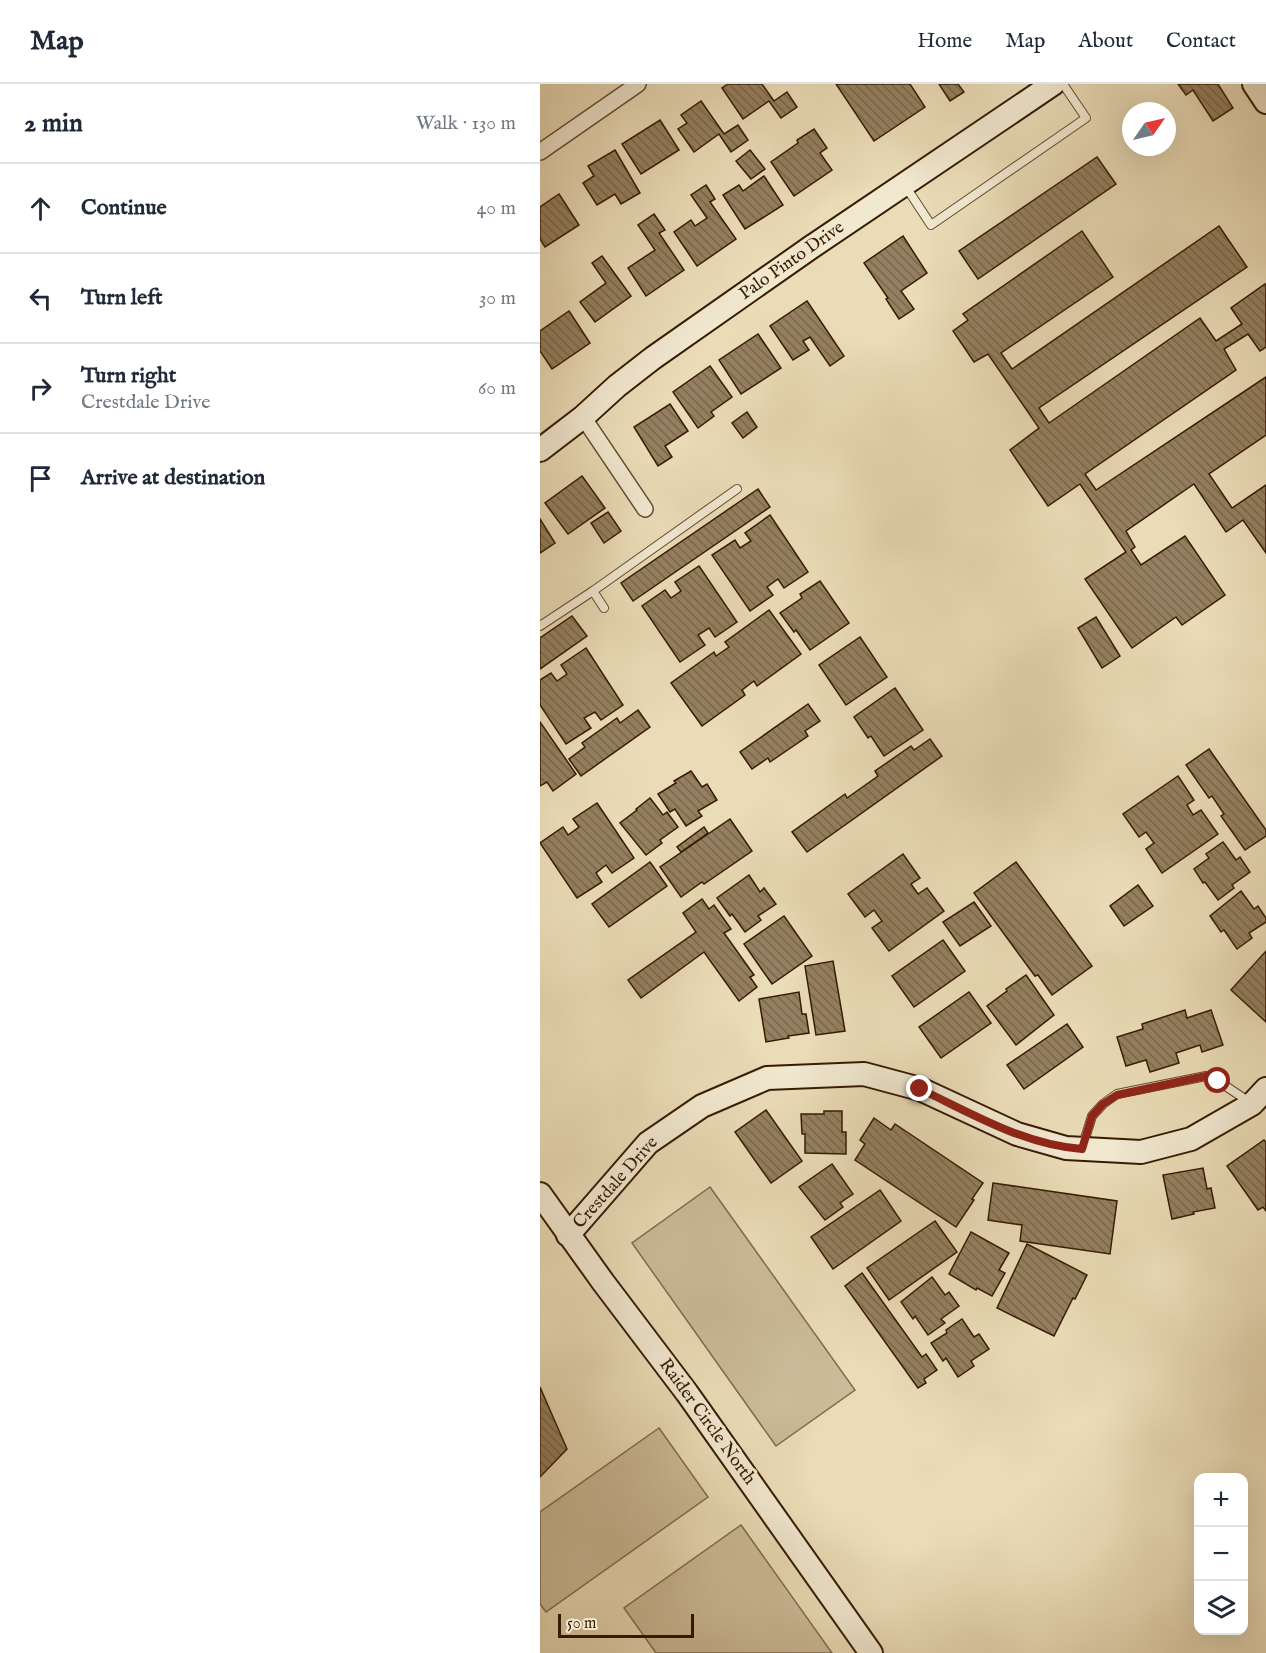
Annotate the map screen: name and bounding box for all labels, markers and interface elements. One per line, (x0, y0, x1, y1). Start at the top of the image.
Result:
text: Map (30, 24, 84, 59)
text: Home (917, 28, 972, 55)
text: Map (1005, 28, 1045, 55)
text: About (1078, 28, 1133, 55)
text: Contact (1166, 28, 1236, 55)
north arrow (1122, 102, 1176, 156)
text: 2 min (24, 107, 83, 140)
text: Walk · 130 m (416, 111, 516, 136)
icon: ahead (24, 192, 57, 225)
text: Continue (81, 194, 167, 222)
text: 40 m (477, 196, 516, 221)
street label: Palo Pinto Drive (735, 216, 849, 306)
icon: left (24, 282, 57, 315)
text: Turn left (81, 284, 163, 312)
text: 30 m (479, 286, 516, 311)
text: Turn right (81, 362, 176, 390)
icon: right (24, 372, 57, 405)
text: 60 m (478, 376, 516, 401)
text: Crestdale Drive (81, 390, 210, 415)
icon: arrive (24, 462, 57, 495)
text: Arrive at destination (81, 464, 265, 492)
route start (1204, 1067, 1230, 1093)
route end (906, 1075, 932, 1101)
street label: Crestdale Drive (568, 1132, 664, 1234)
street label: Raider Circle North (653, 1354, 761, 1490)
map controls (1194, 1473, 1248, 1635)
button: + (1194, 1473, 1248, 1527)
button: − (1194, 1527, 1248, 1581)
button: layers (1194, 1581, 1248, 1635)
scale bar (558, 1611, 694, 1638)
text: 50 m (567, 1614, 596, 1634)

